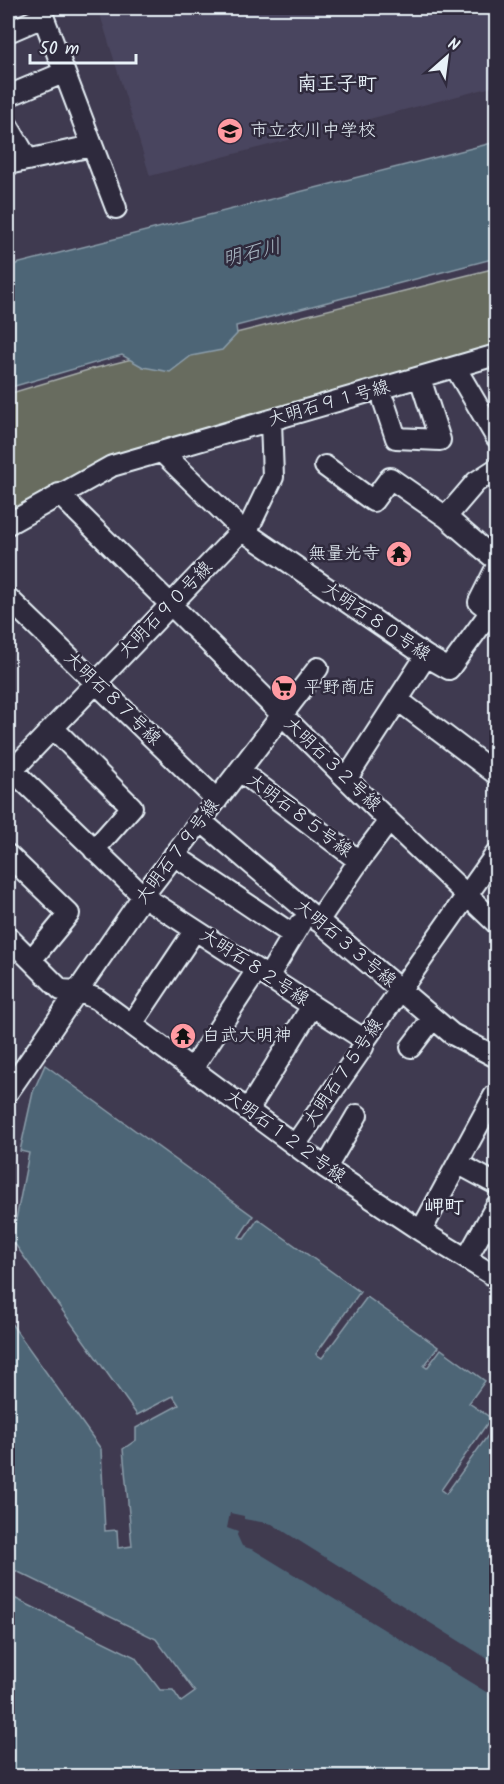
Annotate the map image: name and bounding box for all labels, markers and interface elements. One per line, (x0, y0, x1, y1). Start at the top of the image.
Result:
scale bar (30, 27, 136, 65)
north arrow (417, 27, 477, 87)
text: N (443, 32, 464, 58)
text: 50 m (39, 35, 79, 64)
district label: 南王子町 (297, 69, 377, 101)
school or university icon: 市立衣川中学校 (215, 116, 245, 146)
place label: 市立衣川中学校 (250, 117, 376, 146)
water label: 明石川 (219, 231, 285, 277)
street label: 大明石９１号線 (264, 373, 394, 435)
temple icon: 無量光寺 (384, 539, 414, 569)
place label: 無量光寺 (308, 540, 380, 569)
street label: 大明石９０号線 (112, 555, 220, 665)
street label: 大明石８０号線 (316, 575, 436, 669)
street label: 大明石８７号線 (57, 645, 167, 753)
supermarket icon: 平野商店 (269, 673, 299, 703)
place label: 平野商店 (304, 674, 376, 703)
street label: 大明石３２号線 (277, 711, 387, 819)
street label: 大明石８５号線 (240, 767, 358, 865)
street label: 大明石７９号線 (129, 793, 227, 911)
street label: 大明石３３号線 (287, 892, 403, 996)
street label: 大明石８２号線 (193, 922, 315, 1014)
street label: 大明石７５号線 (297, 1013, 391, 1133)
temple icon: 白武大明神 (168, 1021, 198, 1051)
place label: 白武大明神 (202, 1022, 292, 1051)
street label: 大明石１２２号線 (218, 1083, 352, 1191)
district label: 岬町 (424, 1192, 464, 1224)

